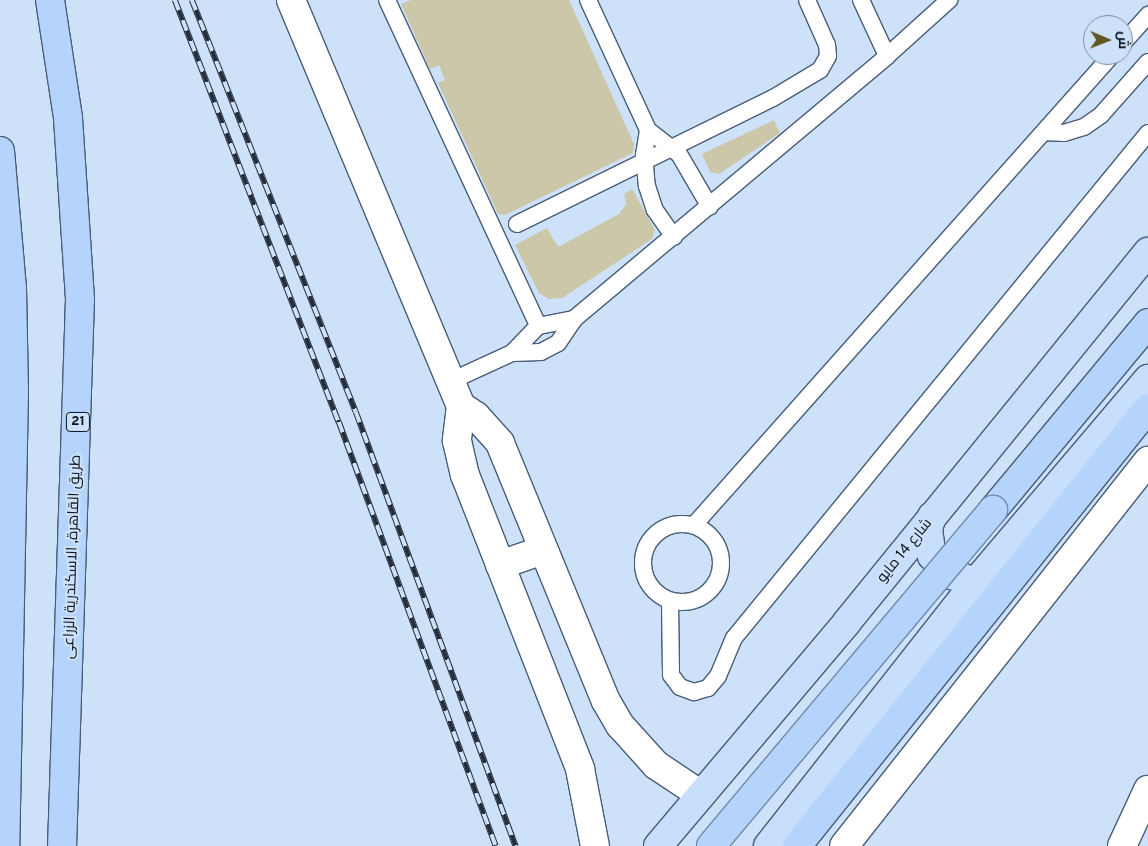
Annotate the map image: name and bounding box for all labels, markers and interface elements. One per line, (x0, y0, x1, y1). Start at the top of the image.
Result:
north arrow (1083, 15, 1133, 65)
text: ش (1114, 31, 1131, 49)
road number: 21 (66, 411, 90, 434)
street label: طريق القاهرة, الاسكندرية الزراعى (60, 454, 86, 660)
street label: شارع 14 مايو (874, 515, 936, 587)

